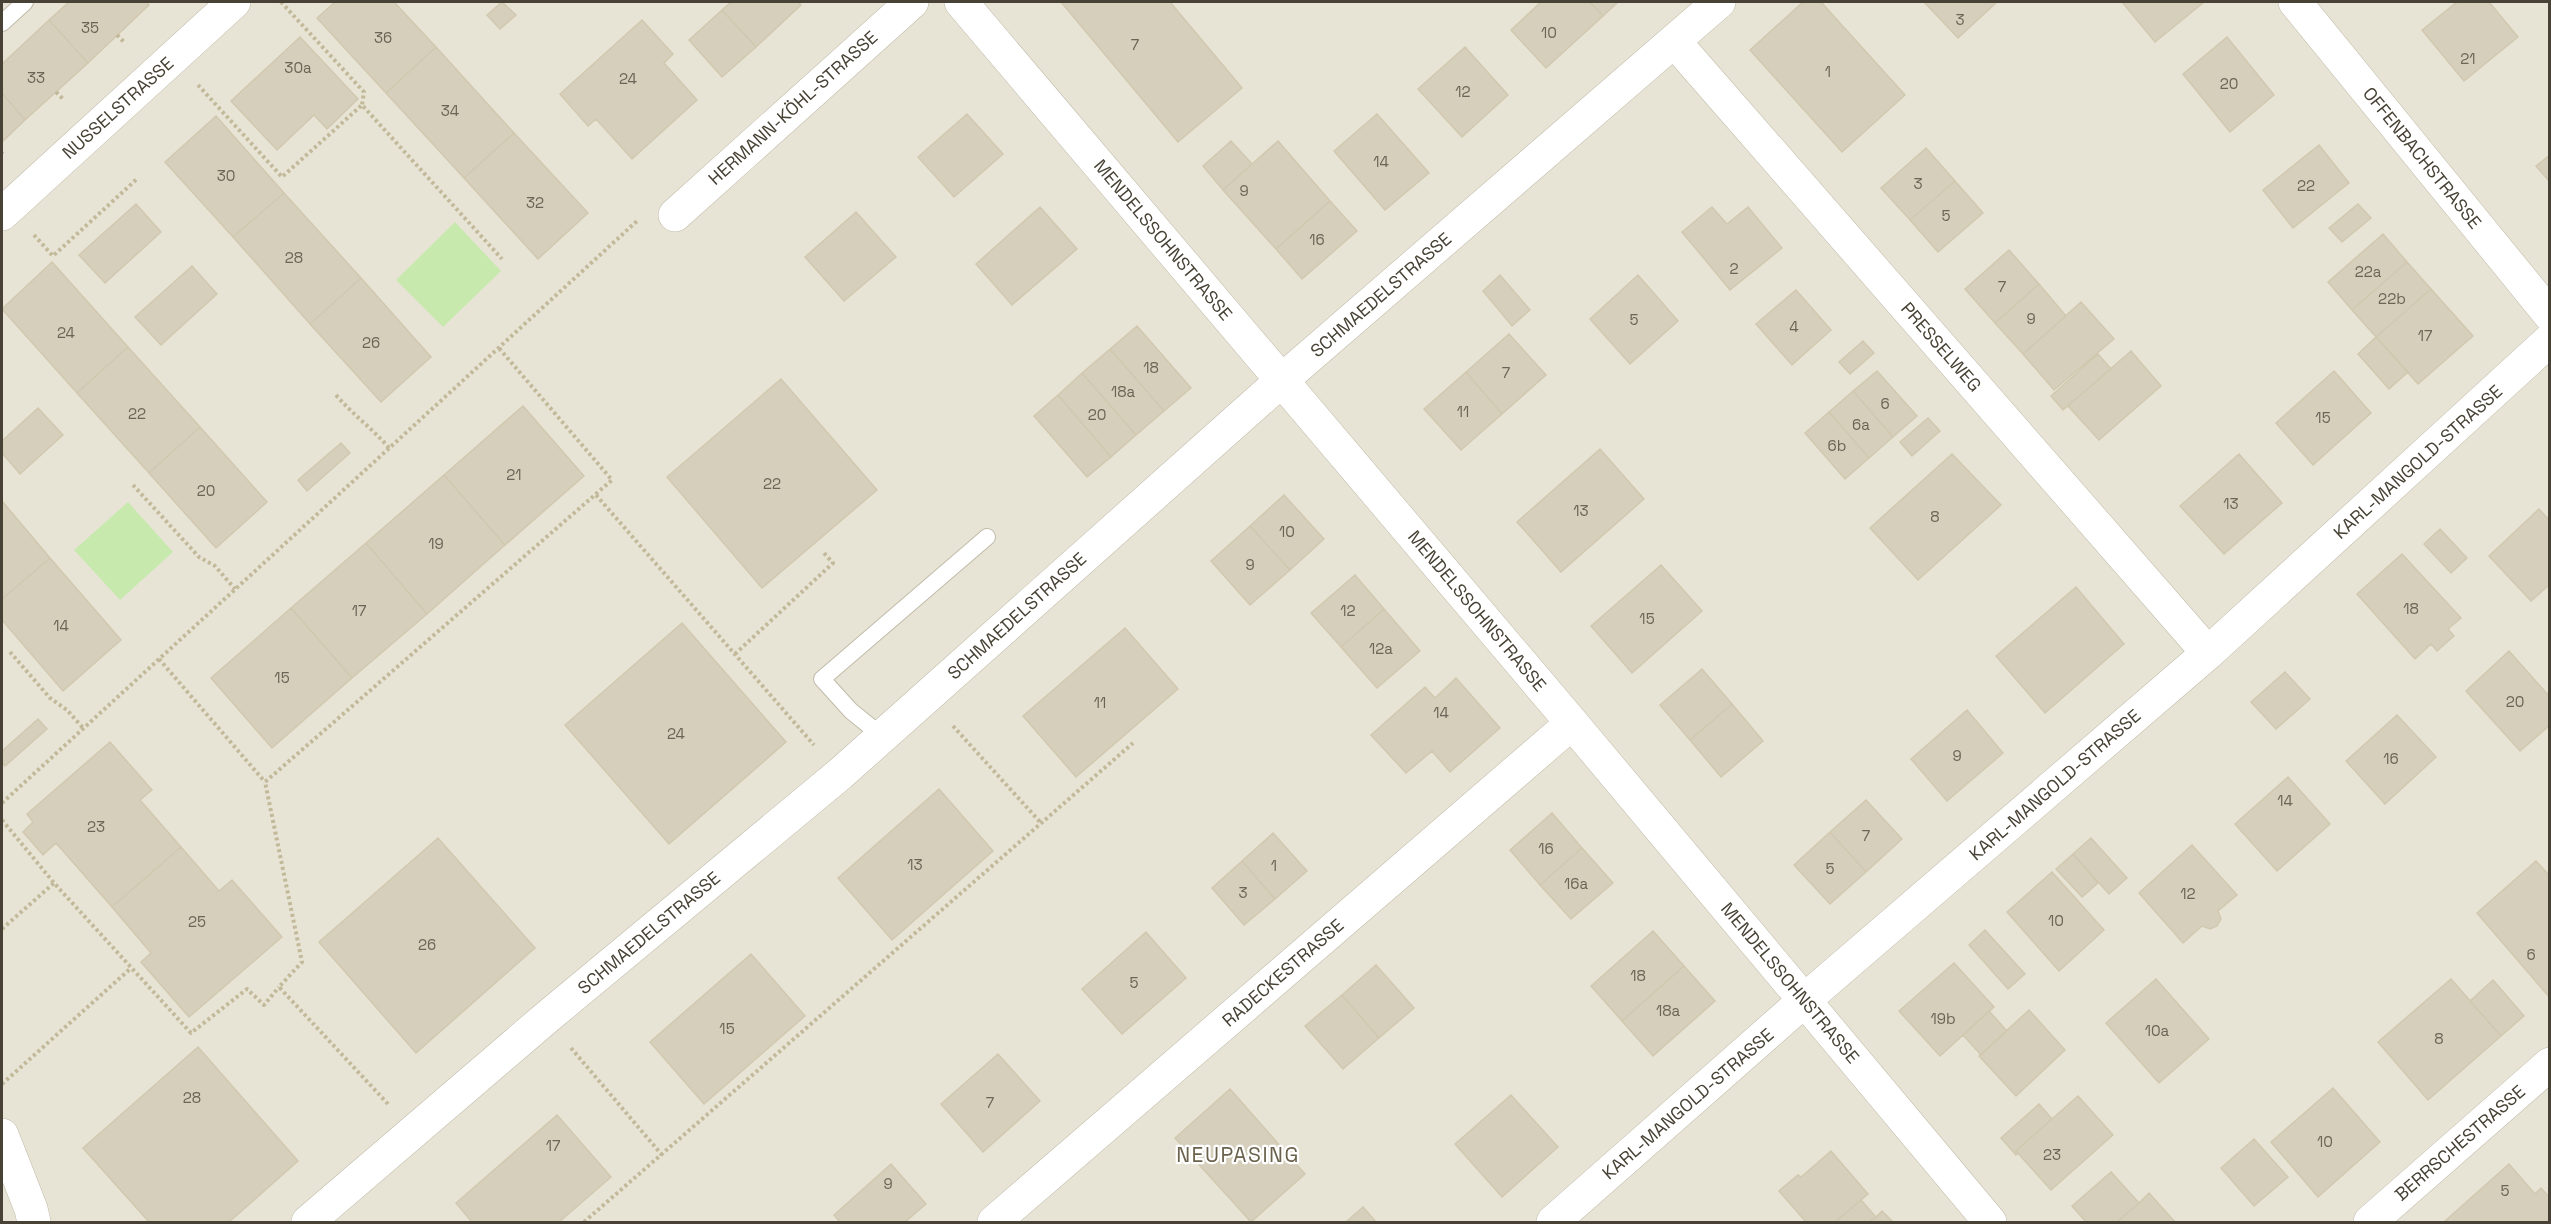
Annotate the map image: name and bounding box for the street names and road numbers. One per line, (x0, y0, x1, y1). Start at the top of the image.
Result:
street label: HERMANN-KÖHL-STRASSE (703, 26, 882, 190)
street label: NUSSELSTRASSE (57, 52, 178, 164)
street label: OFFENBACHSTRASSE (2358, 82, 2487, 233)
street label: MENDELSSOHNSTRASSE (1089, 154, 1238, 325)
street label: SCHMAEDELSTRASSE (1305, 227, 1456, 362)
street label: PRESSELWEG (1896, 297, 1987, 396)
street label: KARL-MANGOLD-STRASSE (2328, 380, 2507, 544)
street label: MENDELSSOHNSTRASSE (1403, 525, 1552, 696)
street label: SCHMAEDELSTRASSE (942, 547, 1091, 684)
street label: KARL-MANGOLD-STRASSE (1964, 704, 2145, 865)
street label: SCHMAEDELSTRASSE (573, 866, 725, 999)
street label: MENDELSSOHNSTRASSE (1716, 897, 1865, 1068)
street label: RADECKESTRASSE (1217, 914, 1348, 1032)
street label: KARL-MANGOLD-STRASSE (1597, 1023, 1778, 1184)
street label: BERRSCHESTRASSE (2390, 1080, 2530, 1205)

